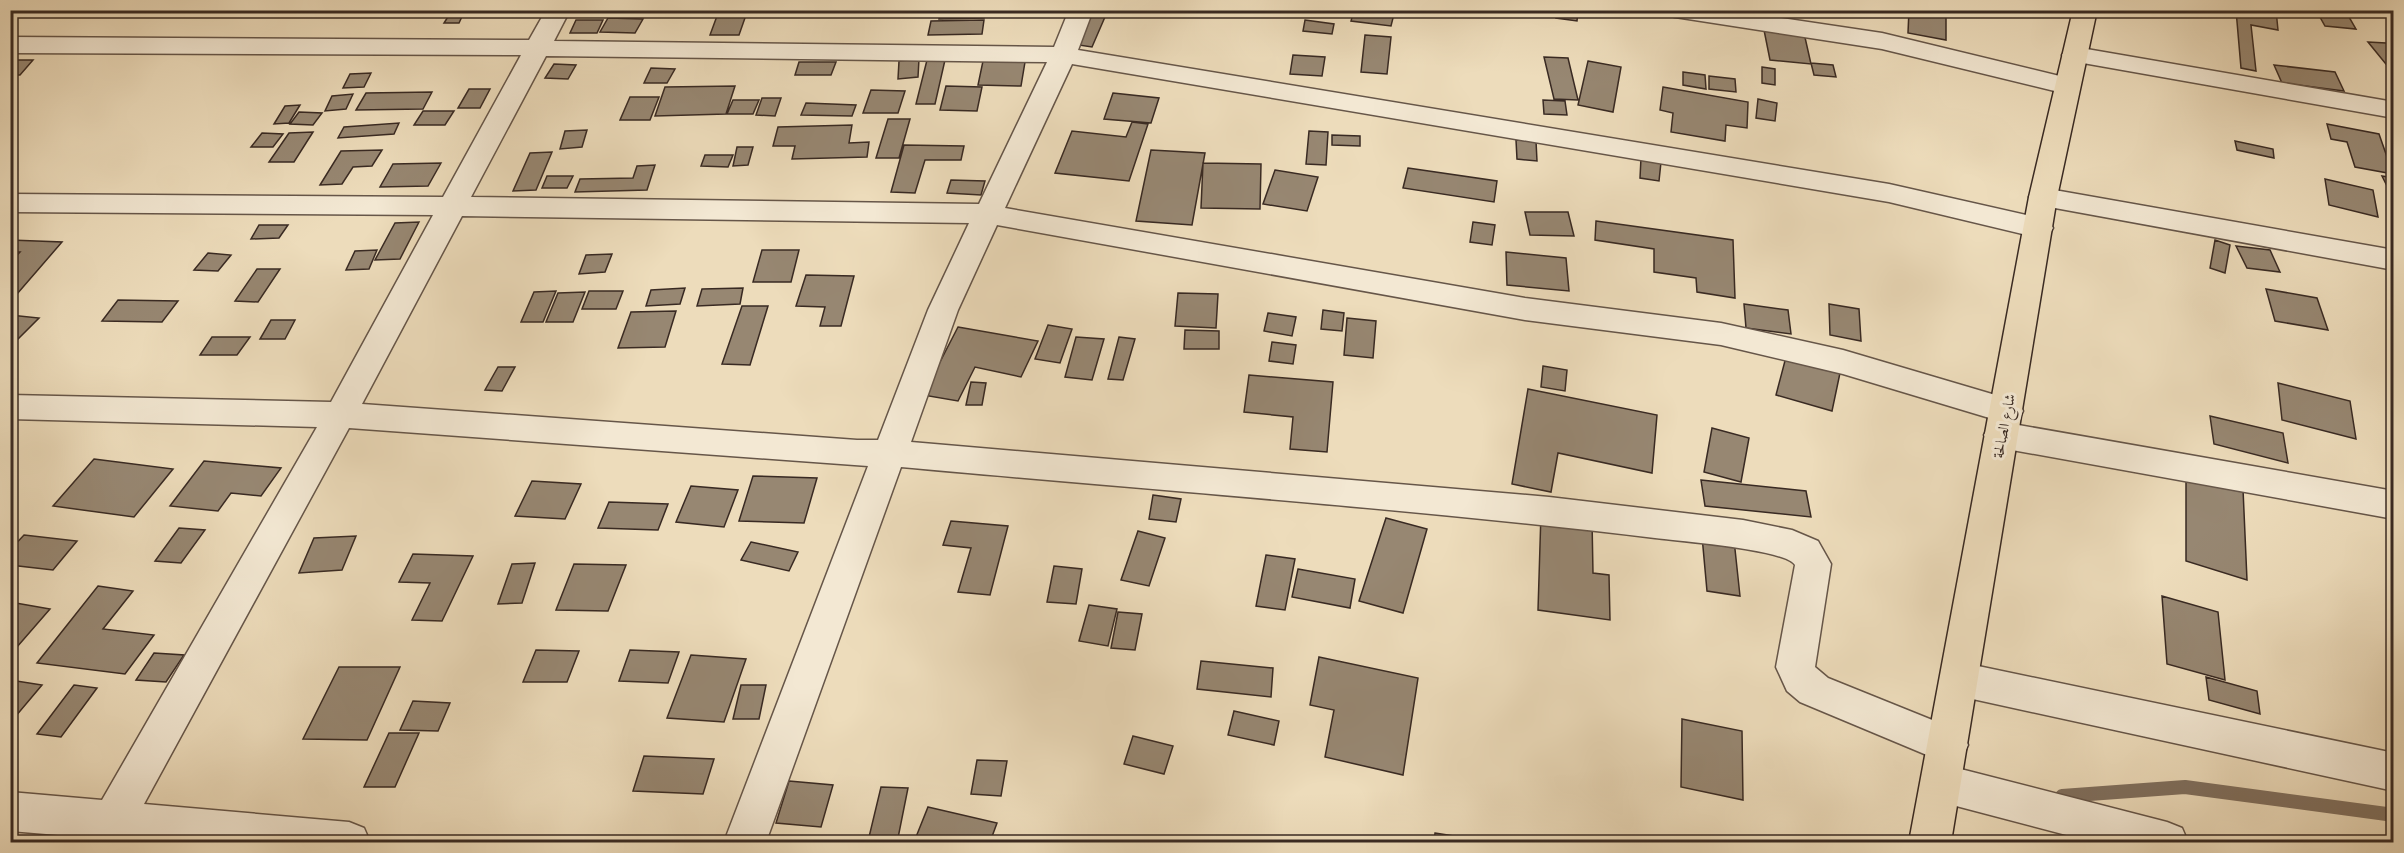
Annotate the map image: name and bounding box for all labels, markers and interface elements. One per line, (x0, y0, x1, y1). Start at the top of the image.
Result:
street label: شارع الصالحة (1988, 392, 2023, 461)

